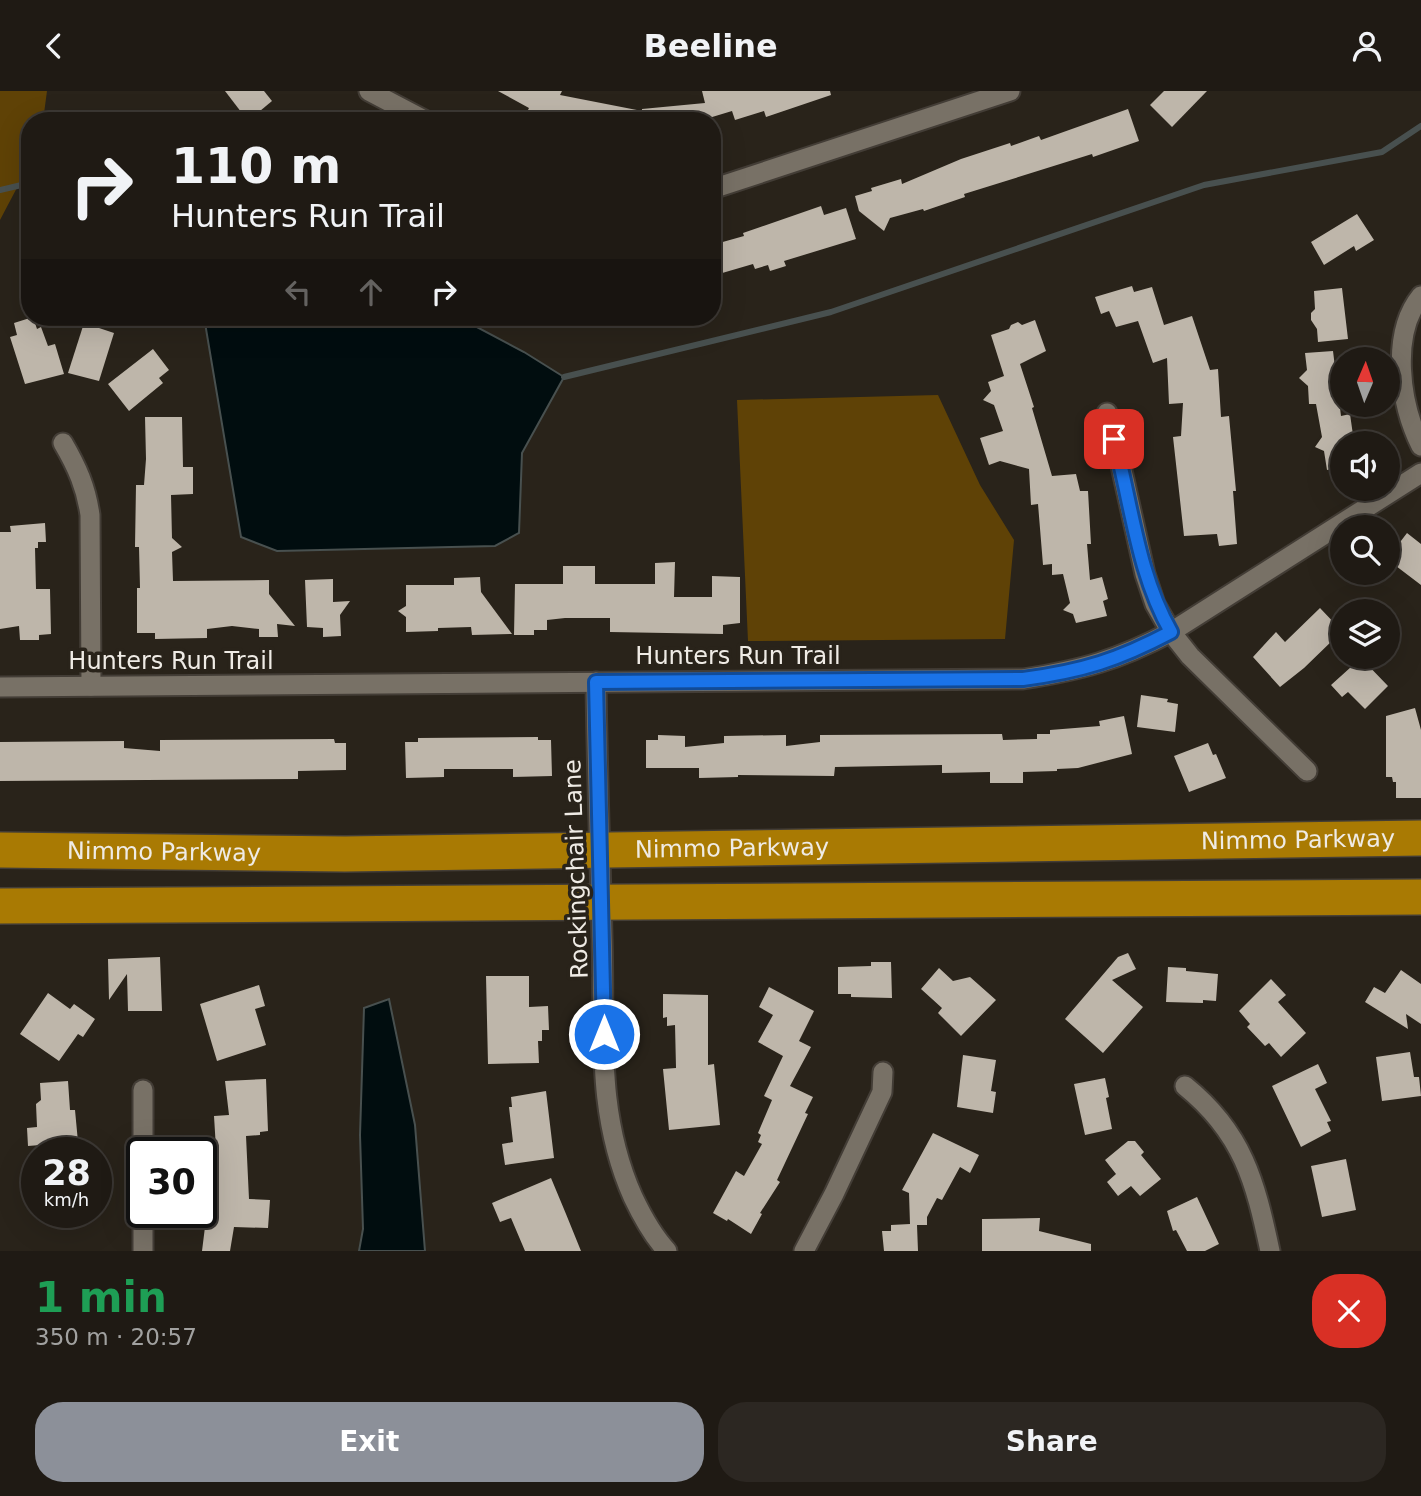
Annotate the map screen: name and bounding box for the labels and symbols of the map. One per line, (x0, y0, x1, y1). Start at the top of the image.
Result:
north arrow (1330, 347, 1400, 417)
pin (1084, 409, 1144, 469)
street label: Hunters Run Trail (635, 642, 841, 670)
street label: Hunters Run Trail (68, 647, 274, 675)
street label: Rockingchair Lane (558, 759, 594, 979)
street label: Nimmo Parkway (1201, 824, 1395, 855)
street label: Nimmo Parkway (635, 833, 829, 864)
street label: Nimmo Parkway (67, 837, 261, 867)
position arrow (567, 997, 641, 1071)
speed limit sign: 30 (126, 1137, 217, 1228)

